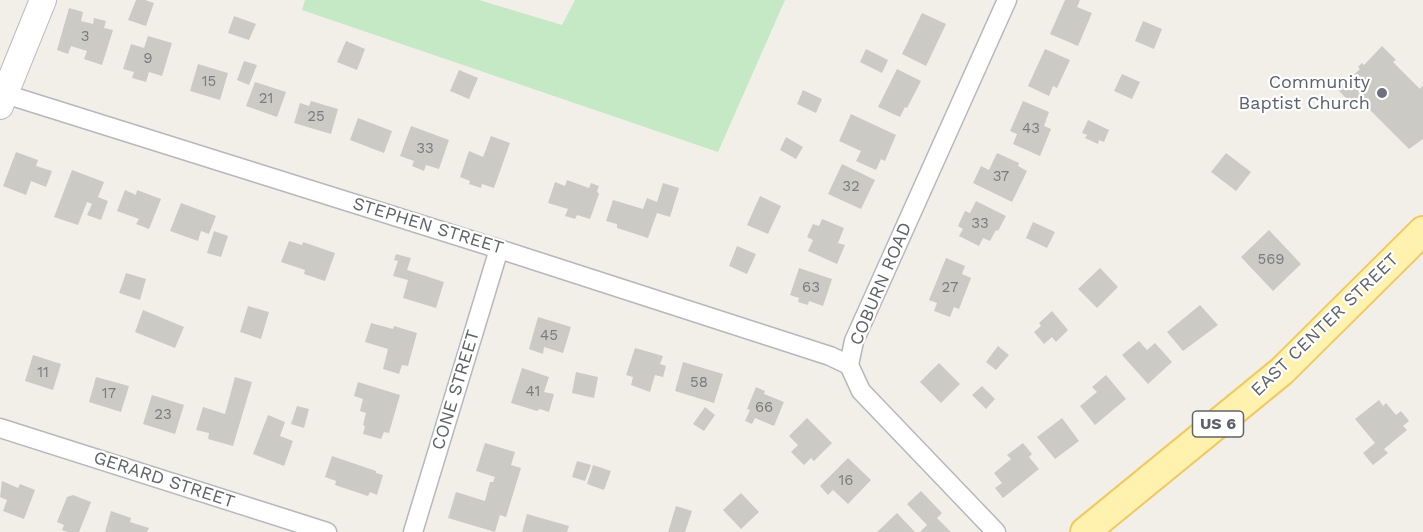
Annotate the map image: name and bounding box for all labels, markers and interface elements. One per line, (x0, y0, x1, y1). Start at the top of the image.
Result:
house number: 3 (81, 28, 89, 46)
house number: 9 (143, 50, 153, 68)
place label: Community Baptist Church (1239, 72, 1370, 115)
house number: 15 (202, 73, 216, 91)
marker: Community Baptist Church (1375, 86, 1389, 100)
house number: 21 (259, 90, 273, 108)
house number: 25 (307, 108, 325, 126)
house number: 43 (1022, 120, 1040, 138)
house number: 33 (416, 140, 434, 158)
house number: 37 (993, 168, 1009, 186)
house number: 32 (842, 178, 860, 196)
street label: STEPHEN STREET (350, 193, 506, 259)
house number: 33 (971, 215, 989, 233)
street label: COBURN ROAD (845, 219, 917, 349)
street label: EAST CENTER STREET (1247, 249, 1403, 401)
house number: 569 (1257, 251, 1285, 269)
house number: 63 (802, 279, 820, 297)
house number: 27 (942, 279, 958, 297)
street label: CONE STREET (427, 327, 485, 453)
house number: 45 (540, 327, 558, 345)
house number: 11 (37, 364, 49, 382)
house number: 58 (690, 374, 708, 392)
house number: 41 (526, 383, 540, 401)
house number: 17 (102, 385, 116, 403)
house number: 66 (755, 399, 773, 417)
house number: 23 (154, 406, 172, 424)
road number: US 6 (1192, 411, 1244, 437)
street label: GERARD STREET (91, 447, 237, 513)
house number: 16 (839, 472, 853, 490)

